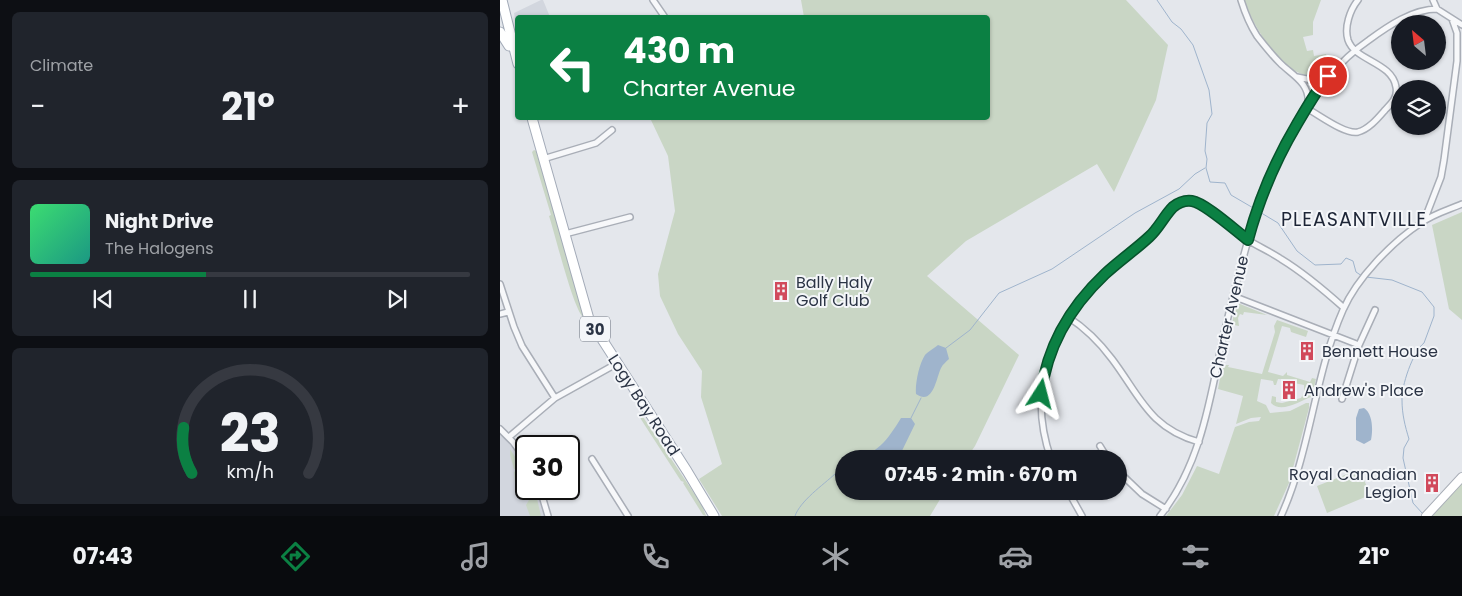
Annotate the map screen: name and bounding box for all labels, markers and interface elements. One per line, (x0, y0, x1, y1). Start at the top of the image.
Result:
north arrow (1391, 15, 1446, 70)
map controls (1391, 15, 1446, 135)
text: 430 m (623, 26, 735, 75)
icon: left (540, 35, 605, 100)
text: Climate (30, 54, 93, 77)
pin (1307, 55, 1349, 97)
icon: arrive (1314, 62, 1342, 90)
text: Charter Avenue (623, 73, 795, 104)
text: 21° (221, 80, 275, 133)
button: layers (1391, 80, 1446, 135)
text: − (30, 87, 45, 126)
text: + (451, 87, 470, 126)
district label: PLEASANTVILLE (1281, 206, 1427, 233)
text: Night Drive (105, 208, 214, 235)
text: The Halogens (105, 237, 213, 260)
street label: Charter Avenue (1204, 253, 1254, 381)
place label: Bally Haly Golf Club (796, 271, 873, 312)
building icon: Bally Haly Golf Club (770, 280, 792, 302)
icon: previous (89, 285, 117, 313)
icon: pause (236, 285, 264, 313)
icon: next (383, 285, 411, 313)
road number: 30 (580, 316, 610, 342)
building icon: Bennett House (1296, 340, 1318, 362)
place label: Bennett House (1322, 340, 1438, 363)
street label: Logy Bay Road (603, 350, 685, 460)
position arrow (1014, 367, 1066, 419)
building icon: Andrew's Place (1278, 379, 1300, 401)
place label: Andrew's Place (1304, 379, 1424, 402)
text: 23 (219, 397, 281, 470)
speed limit sign: 30 (515, 435, 580, 500)
text: km/h (226, 459, 274, 484)
text: 07:45 · 2 min · 670 m (885, 461, 1077, 488)
place label: Royal Canadian Legion (1289, 463, 1417, 504)
building icon: Royal Canadian Legion (1421, 472, 1443, 494)
icon: directions (278, 539, 313, 574)
icon: music (458, 539, 493, 574)
icon: phone (638, 539, 673, 574)
icon: climate (818, 539, 853, 574)
icon: car (998, 539, 1033, 574)
icon: filters (1178, 539, 1213, 574)
text: 07:43 (73, 541, 133, 572)
text: 21° (1358, 541, 1389, 572)

